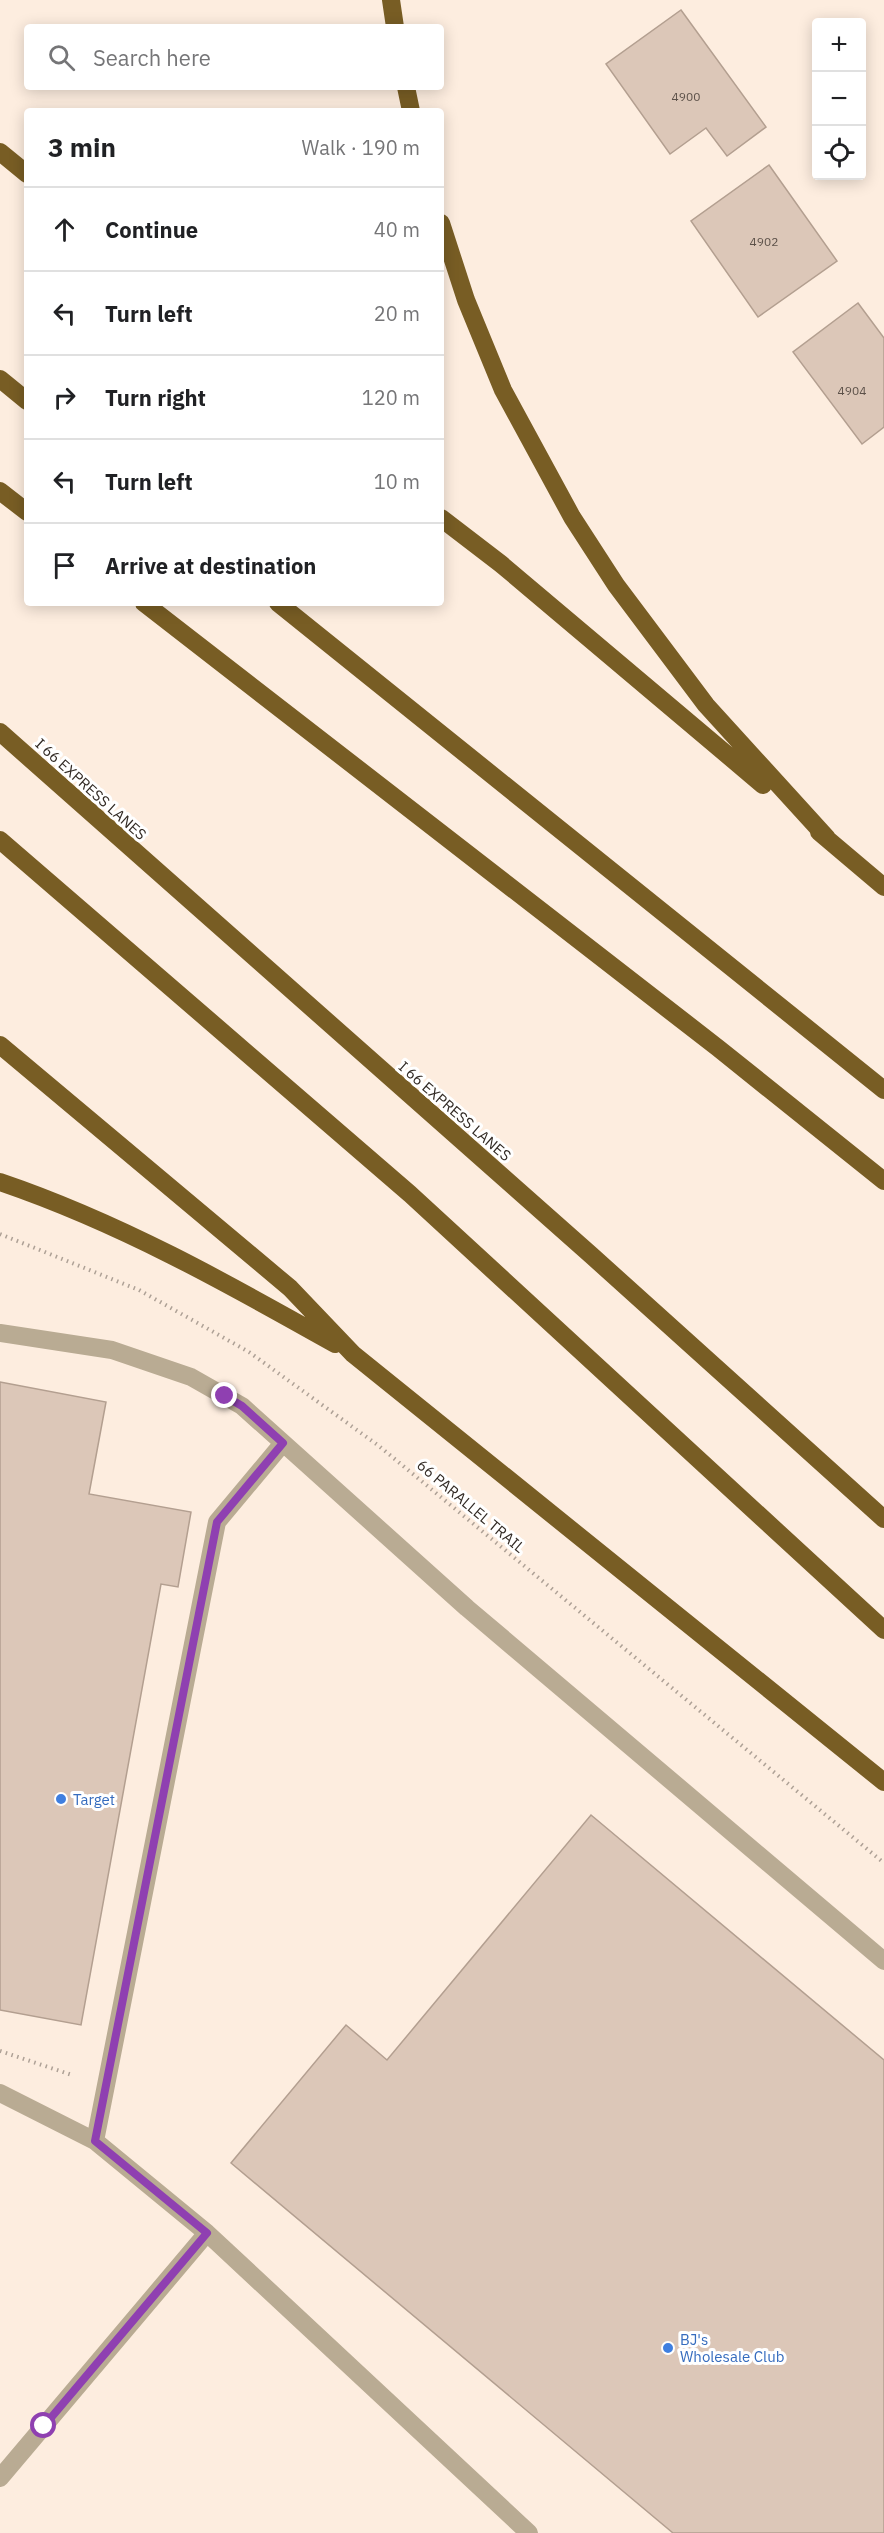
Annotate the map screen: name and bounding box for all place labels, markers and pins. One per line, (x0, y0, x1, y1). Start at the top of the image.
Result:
place label: Target (73, 1790, 115, 1809)
marker: Target (54, 1792, 68, 1806)
place label: BJ's Wholesale Club (680, 2330, 784, 2366)
marker: BJ's Wholesale Club (661, 2341, 675, 2355)

